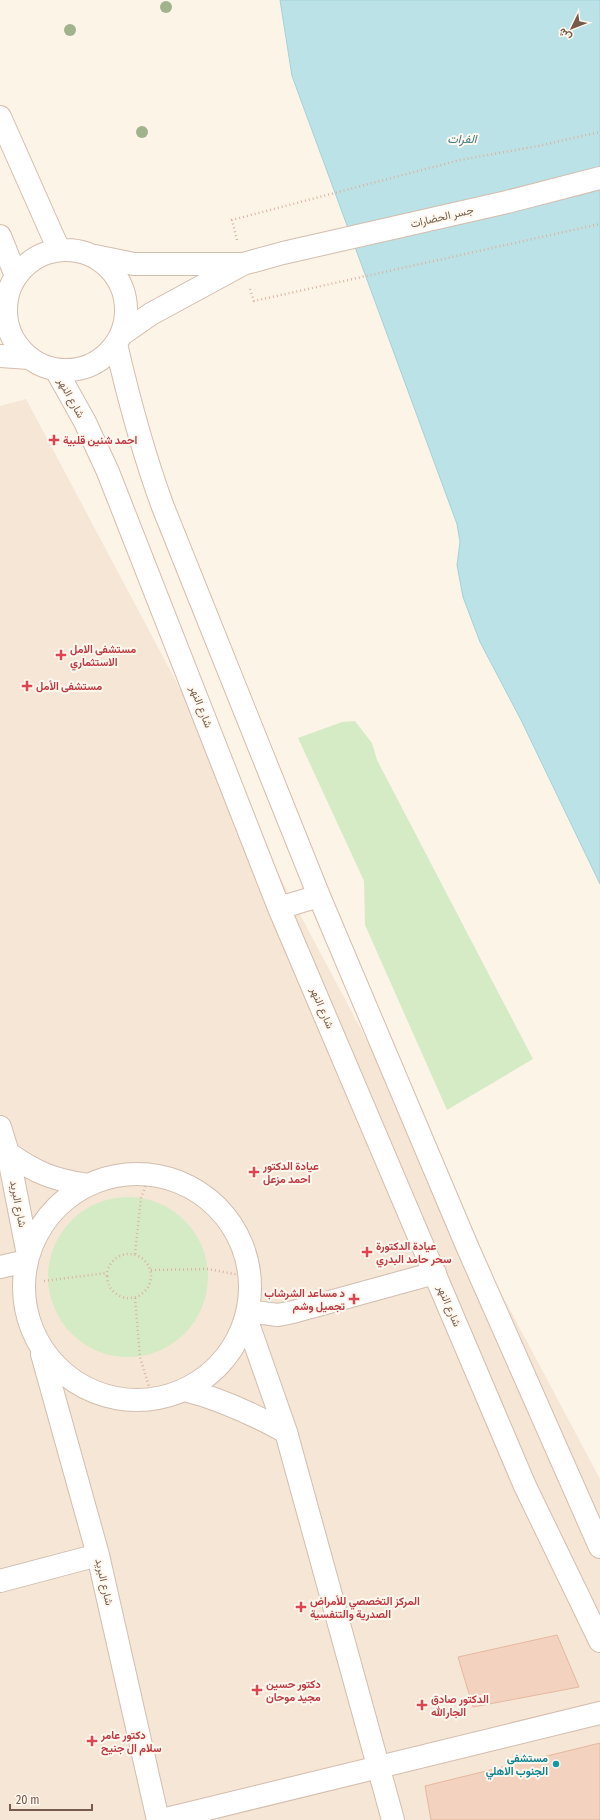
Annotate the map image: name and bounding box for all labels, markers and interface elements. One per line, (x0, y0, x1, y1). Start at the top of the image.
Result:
north arrow (552, 8, 592, 48)
text: ش (556, 25, 574, 44)
water label: الفرات (447, 132, 478, 147)
street label: جسر الحضارات (409, 203, 475, 231)
street label: شارع النهر (53, 375, 87, 421)
marker: احمد شنين قلبية (48, 434, 60, 446)
place label: احمد شنين قلبية (63, 434, 138, 447)
place label: مستشفى الامل الاستثماري (70, 643, 136, 671)
marker: مستشفى الامل الاستثماري (55, 649, 67, 661)
marker: مستشفى الأمل (21, 680, 33, 692)
place label: مستشفى الأمل (36, 680, 102, 693)
street label: شارع النهر (186, 683, 215, 730)
street label: شارع النهر (306, 984, 337, 1031)
place label: عيادة الدكتور احمد مزعل (262, 1160, 319, 1186)
marker: عيادة الدكتور احمد مزعل (248, 1166, 260, 1178)
street label: شارع البريد (6, 1179, 29, 1229)
place label: عيادة الدكتورة سحر حامد البدري (376, 1240, 452, 1268)
marker: عيادة الدكتورة سحر حامد البدري (361, 1246, 373, 1258)
street label: شارع النهر (433, 1282, 464, 1329)
place label: د مساعد الشرشاب تجميل وشم (264, 1287, 346, 1314)
marker: د مساعد الشرشاب تجميل وشم (348, 1293, 360, 1305)
street label: شارع البريد (91, 1557, 116, 1607)
place label: المركز التخصصي للأمراض الصدرية والتنفسية (310, 1595, 420, 1621)
marker: المركز التخصصي للأمراض الصدرية والتنفسية (295, 1601, 307, 1613)
place label: دكتور حسين مجيد موحان (266, 1678, 321, 1704)
marker: دكتور حسين مجيد موحان (251, 1684, 263, 1696)
place label: الدكتور صادق الجارالله (431, 1693, 489, 1719)
marker: الدكتور صادق الجارالله (416, 1699, 428, 1711)
place label: دكتور عامر سلام ال جنيح (100, 1729, 162, 1756)
marker: دكتور عامر سلام ال جنيح (86, 1735, 98, 1747)
place label: مستشفى الجنوب الاهلي (486, 1752, 548, 1780)
marker: مستشفى الجنوب الاهلي (551, 1759, 561, 1769)
scale bar (10, 1786, 92, 1812)
text: 20 m (16, 1793, 40, 1807)

